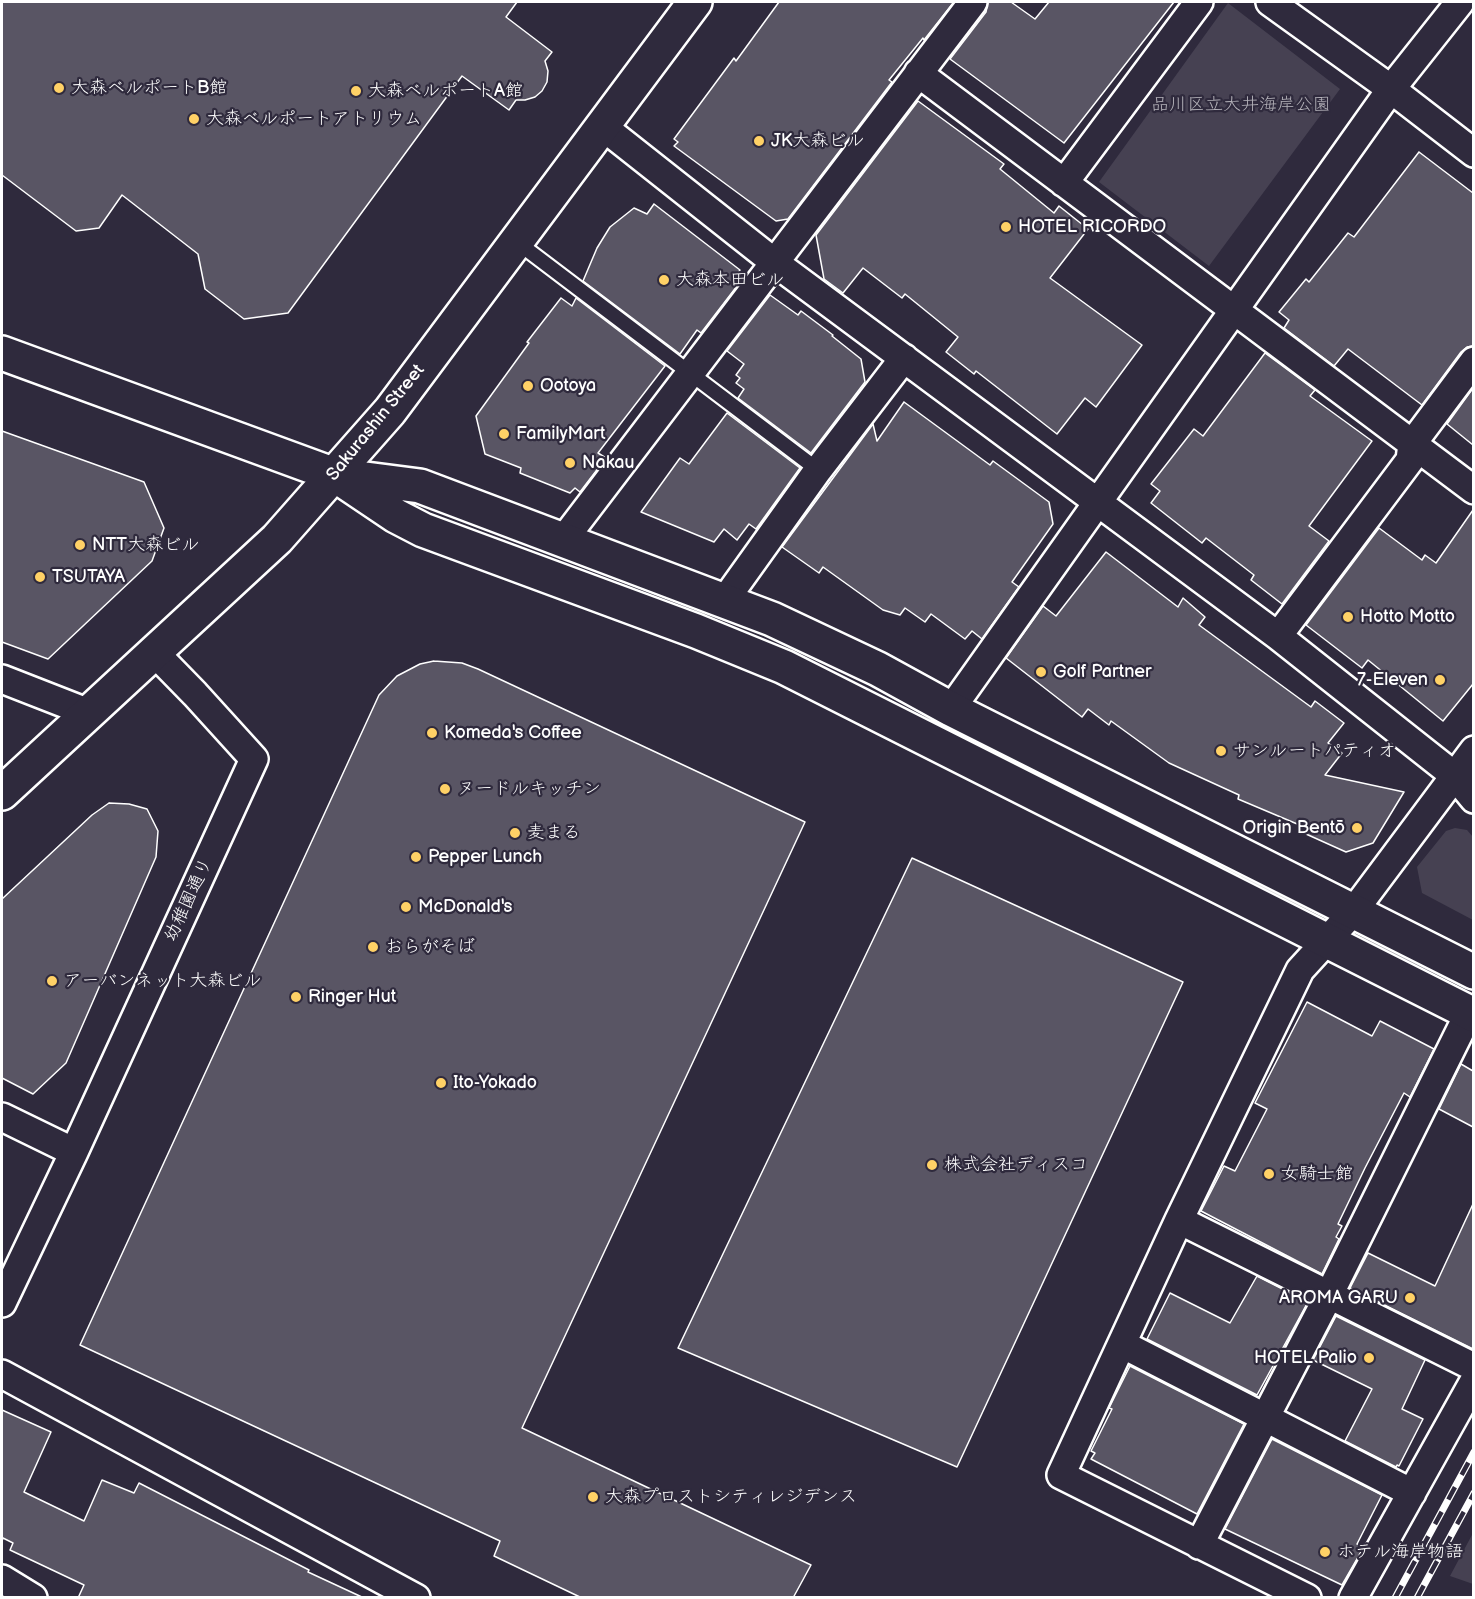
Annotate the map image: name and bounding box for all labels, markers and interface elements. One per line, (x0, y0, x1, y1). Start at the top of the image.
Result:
place label: 大森ベルポートB館 (71, 77, 227, 99)
place label: 大森ベルポートA館 (368, 80, 523, 102)
marker: 大森ベルポートB館 (52, 81, 66, 95)
marker: 大森ベルポートA館 (349, 84, 363, 98)
park label: 品川区立大井海岸公園 (1151, 94, 1331, 116)
place label: 大森ベルポートアトリウム (206, 108, 422, 130)
marker: 大森ベルポートアトリウム (187, 112, 201, 126)
place label: JK大森ビル (771, 130, 864, 152)
marker: JK大森ビル (752, 134, 766, 148)
place label: HOTEL RICORDO (1018, 216, 1166, 238)
marker: HOTEL RICORDO (999, 220, 1013, 234)
place label: 大森本田ビル (676, 269, 784, 291)
marker: 大森本田ビル (657, 273, 671, 287)
street label: Sakurashin Street (322, 360, 430, 486)
place label: Ootoya (540, 375, 596, 397)
marker: Ootoya (521, 379, 535, 393)
place label: FamilyMart (516, 423, 606, 445)
marker: FamilyMart (497, 427, 511, 441)
place label: Nakau (582, 452, 634, 474)
marker: Nakau (563, 456, 577, 470)
place label: NTT大森ビル (92, 534, 199, 556)
marker: NTT大森ビル (73, 538, 87, 552)
place label: TSUTAYA (52, 566, 125, 588)
marker: TSUTAYA (33, 570, 47, 584)
place label: Hotto Motto (1360, 606, 1455, 628)
marker: Hotto Motto (1341, 610, 1355, 624)
place label: Golf Partner (1053, 661, 1151, 683)
marker: Golf Partner (1034, 665, 1048, 679)
place label: 7-Eleven (1357, 669, 1428, 691)
marker: 7-Eleven (1433, 673, 1447, 687)
place label: Komeda's Coffee (444, 722, 582, 744)
marker: Komeda's Coffee (425, 726, 439, 740)
place label: サンルートパティオ (1233, 740, 1396, 762)
marker: サンルートパティオ (1214, 744, 1228, 758)
place label: ヌードルキッチン (457, 778, 601, 800)
marker: ヌードルキッチン (438, 782, 452, 796)
place label: Origin Bentō (1243, 817, 1345, 839)
marker: Origin Bentō (1350, 821, 1364, 835)
place label: 麦まる (527, 822, 581, 844)
marker: 麦まる (508, 826, 522, 840)
place label: Pepper Lunch (428, 846, 542, 868)
marker: Pepper Lunch (409, 850, 423, 864)
street label: 幼稚園通り (160, 855, 218, 945)
place label: McDonald's (418, 896, 512, 918)
marker: McDonald's (399, 900, 413, 914)
place label: おらがそば (385, 936, 475, 958)
marker: おらがそば (366, 940, 380, 954)
place label: アーバンネット大森ビル (64, 970, 261, 992)
marker: アーバンネット大森ビル (45, 974, 59, 988)
place label: Ringer Hut (308, 986, 396, 1008)
marker: Ringer Hut (289, 990, 303, 1004)
place label: Ito-Yokado (453, 1072, 537, 1094)
marker: Ito-Yokado (434, 1076, 448, 1090)
place label: 株式会社ディスコ (944, 1154, 1088, 1176)
marker: 株式会社ディスコ (925, 1158, 939, 1172)
place label: 女騎士館 (1281, 1163, 1353, 1185)
marker: 女騎士館 (1262, 1167, 1276, 1181)
place label: AROMA GARU (1279, 1287, 1398, 1309)
marker: AROMA GARU (1403, 1291, 1417, 1305)
place label: HOTEL Palio (1254, 1347, 1357, 1369)
marker: HOTEL Palio (1362, 1351, 1376, 1365)
place label: 大森プロストシティレジデンス (605, 1486, 857, 1508)
marker: 大森プロストシティレジデンス (586, 1490, 600, 1504)
place label: ホテル海岸物語 (1337, 1541, 1463, 1563)
marker: ホテル海岸物語 (1318, 1545, 1332, 1559)

